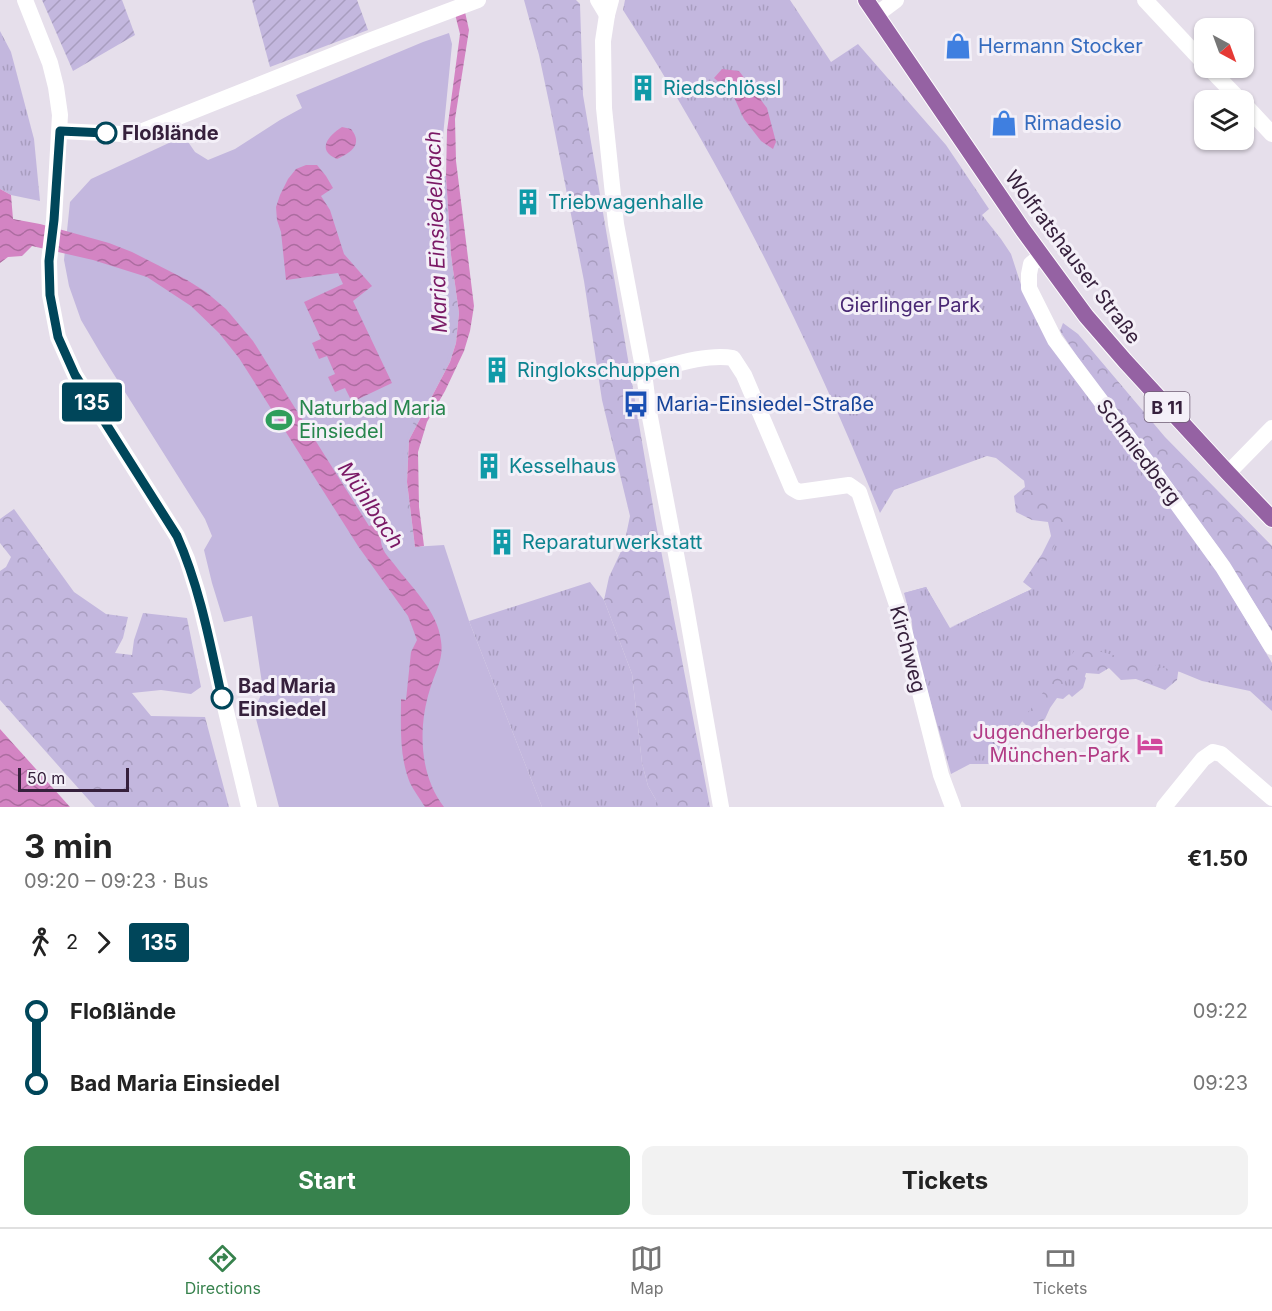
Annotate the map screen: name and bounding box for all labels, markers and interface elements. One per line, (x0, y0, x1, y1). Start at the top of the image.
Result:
north arrow (1194, 18, 1254, 78)
map controls (1194, 18, 1254, 150)
shop icon: Hermann Stocker (943, 31, 973, 61)
place label: Hermann Stocker (978, 34, 1143, 58)
building icon: Riedschlössl (628, 73, 658, 103)
place label: Riedschlössl (663, 76, 781, 100)
button: layers (1194, 90, 1254, 150)
shop icon: Rimadesio (989, 108, 1019, 138)
place label: Rimadesio (1024, 111, 1122, 135)
place label: Floßlände (122, 121, 219, 145)
marker: Floßlände (95, 122, 117, 144)
water label: Maria Einsiedelbach (420, 130, 452, 334)
street label: Wolfratshauser Straße (1000, 166, 1146, 348)
building icon: Triebwagenhalle (513, 187, 543, 217)
place label: Triebwagenhalle (548, 190, 704, 214)
park label: Gierlinger Park (840, 293, 980, 317)
building icon: Ringlokschuppen (482, 355, 512, 385)
place label: Ringlokschuppen (517, 358, 680, 382)
line badge: 135 (58, 382, 127, 422)
bus stop icon: Maria-Einsiedel-Straße (621, 389, 651, 419)
text: 135 (74, 390, 110, 415)
place label: Maria-Einsiedel-Straße (656, 392, 874, 416)
road number: B 11 (1144, 392, 1190, 422)
street label: Schmiedberg (1092, 395, 1186, 509)
place label: Naturbad Maria Einsiedel (299, 396, 446, 443)
sports icon: Naturbad Maria Einsiedel (264, 405, 294, 435)
building icon: Kesselhaus (474, 451, 504, 481)
place label: Kesselhaus (509, 454, 616, 478)
water label: Mühlbach (333, 457, 409, 553)
building icon: Reparaturwerkstatt (487, 527, 517, 557)
place label: Reparaturwerkstatt (522, 530, 703, 554)
street label: Kirchweg (885, 603, 931, 695)
place label: Bad Maria Einsiedel (238, 674, 336, 721)
marker: Bad Maria Einsiedel (211, 687, 233, 709)
place label: Jugendherberge München-Park (972, 720, 1130, 767)
hotel icon: Jugendherberge München-Park (1135, 729, 1165, 759)
scale bar (18, 765, 129, 792)
text: 50 m (27, 768, 65, 788)
text: 3 min (24, 826, 113, 866)
text: €1.50 (1187, 845, 1248, 871)
text: 09:20 – 09:23 · Bus (24, 869, 209, 893)
icon: walk (24, 926, 57, 959)
icon: forward (87, 926, 120, 959)
text: 2 (66, 930, 78, 954)
text: 135 (141, 930, 177, 955)
text: Floßlände (70, 998, 176, 1024)
text: 09:22 (1193, 999, 1248, 1023)
text: Bad Maria Einsiedel (70, 1070, 280, 1096)
text: 09:23 (1193, 1071, 1248, 1095)
button: Start (24, 1146, 630, 1215)
button: Tickets (642, 1146, 1248, 1215)
tab: Directions (185, 1242, 261, 1298)
tab: Map (630, 1242, 663, 1298)
tab: Tickets (1033, 1242, 1087, 1298)

